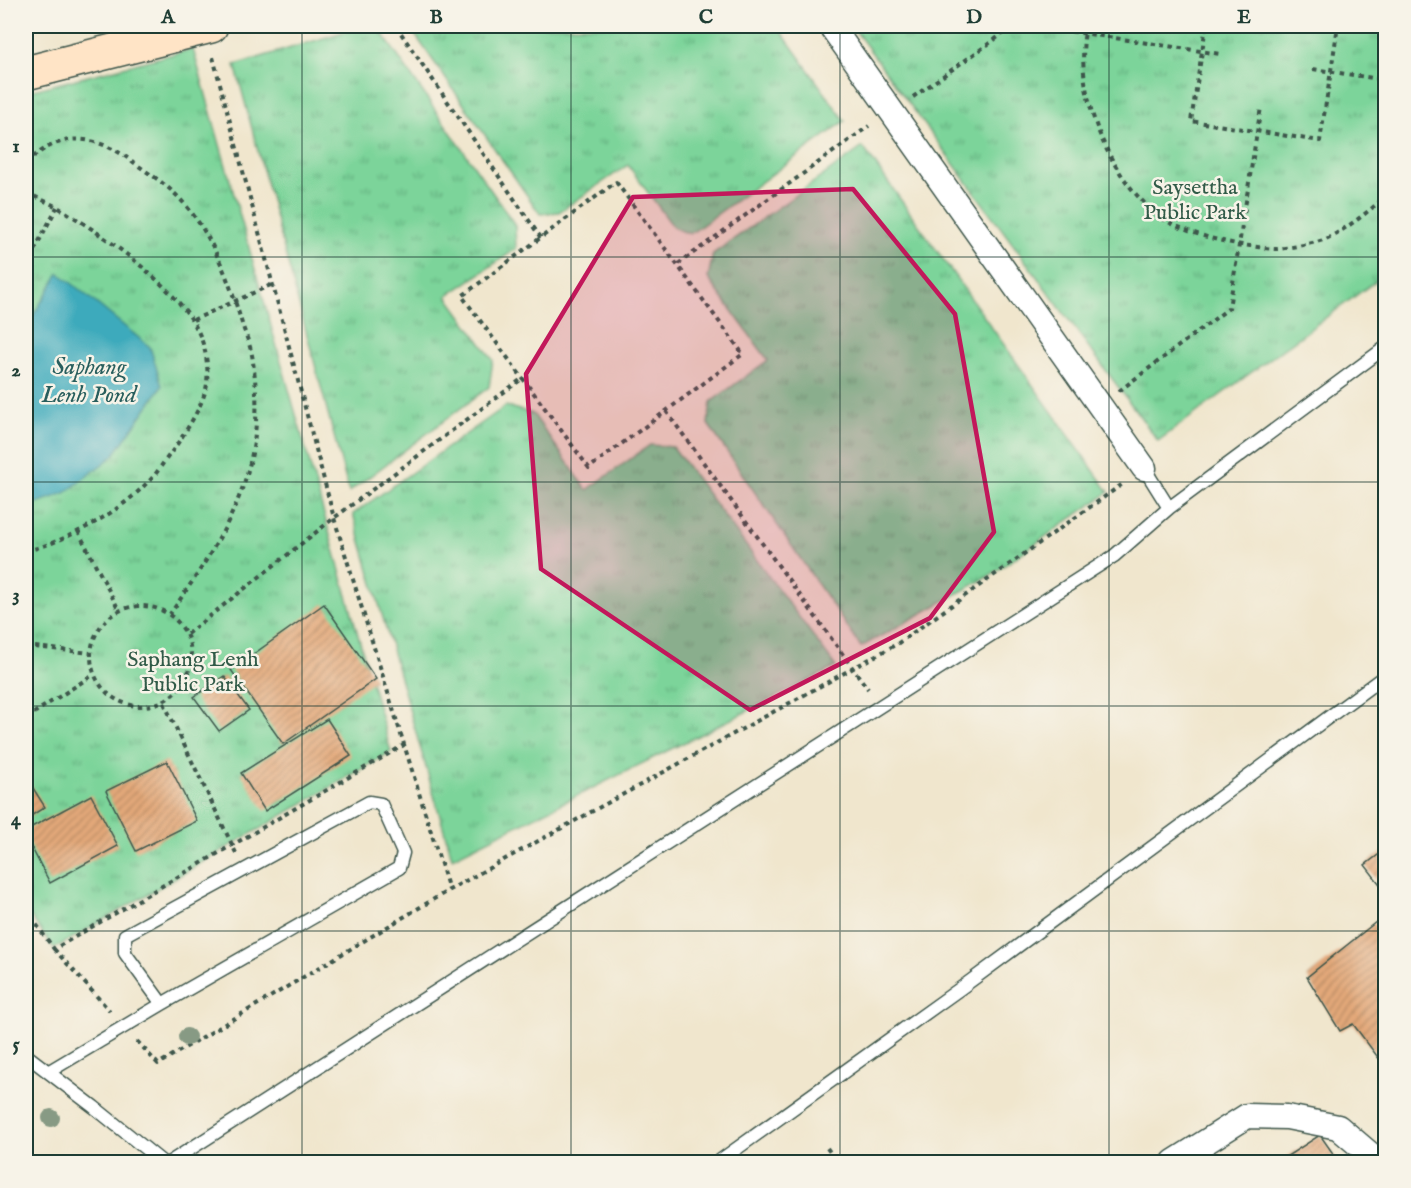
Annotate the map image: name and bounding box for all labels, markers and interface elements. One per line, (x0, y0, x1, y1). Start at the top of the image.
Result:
text: A (160, 5, 176, 30)
text: B (429, 5, 443, 30)
text: C (699, 5, 713, 30)
text: D (966, 5, 982, 30)
text: E (1237, 5, 1251, 30)
text: 1 (12, 134, 20, 159)
park label: Saysettha Public Park (1143, 174, 1247, 227)
water label: Saphang Lenh Pond (40, 352, 138, 411)
text: 2 (11, 358, 21, 383)
text: 3 (12, 583, 20, 608)
park label: Saphang Lenh Public Park (127, 646, 259, 699)
text: 4 (11, 807, 22, 832)
text: 5 (12, 1032, 20, 1057)

